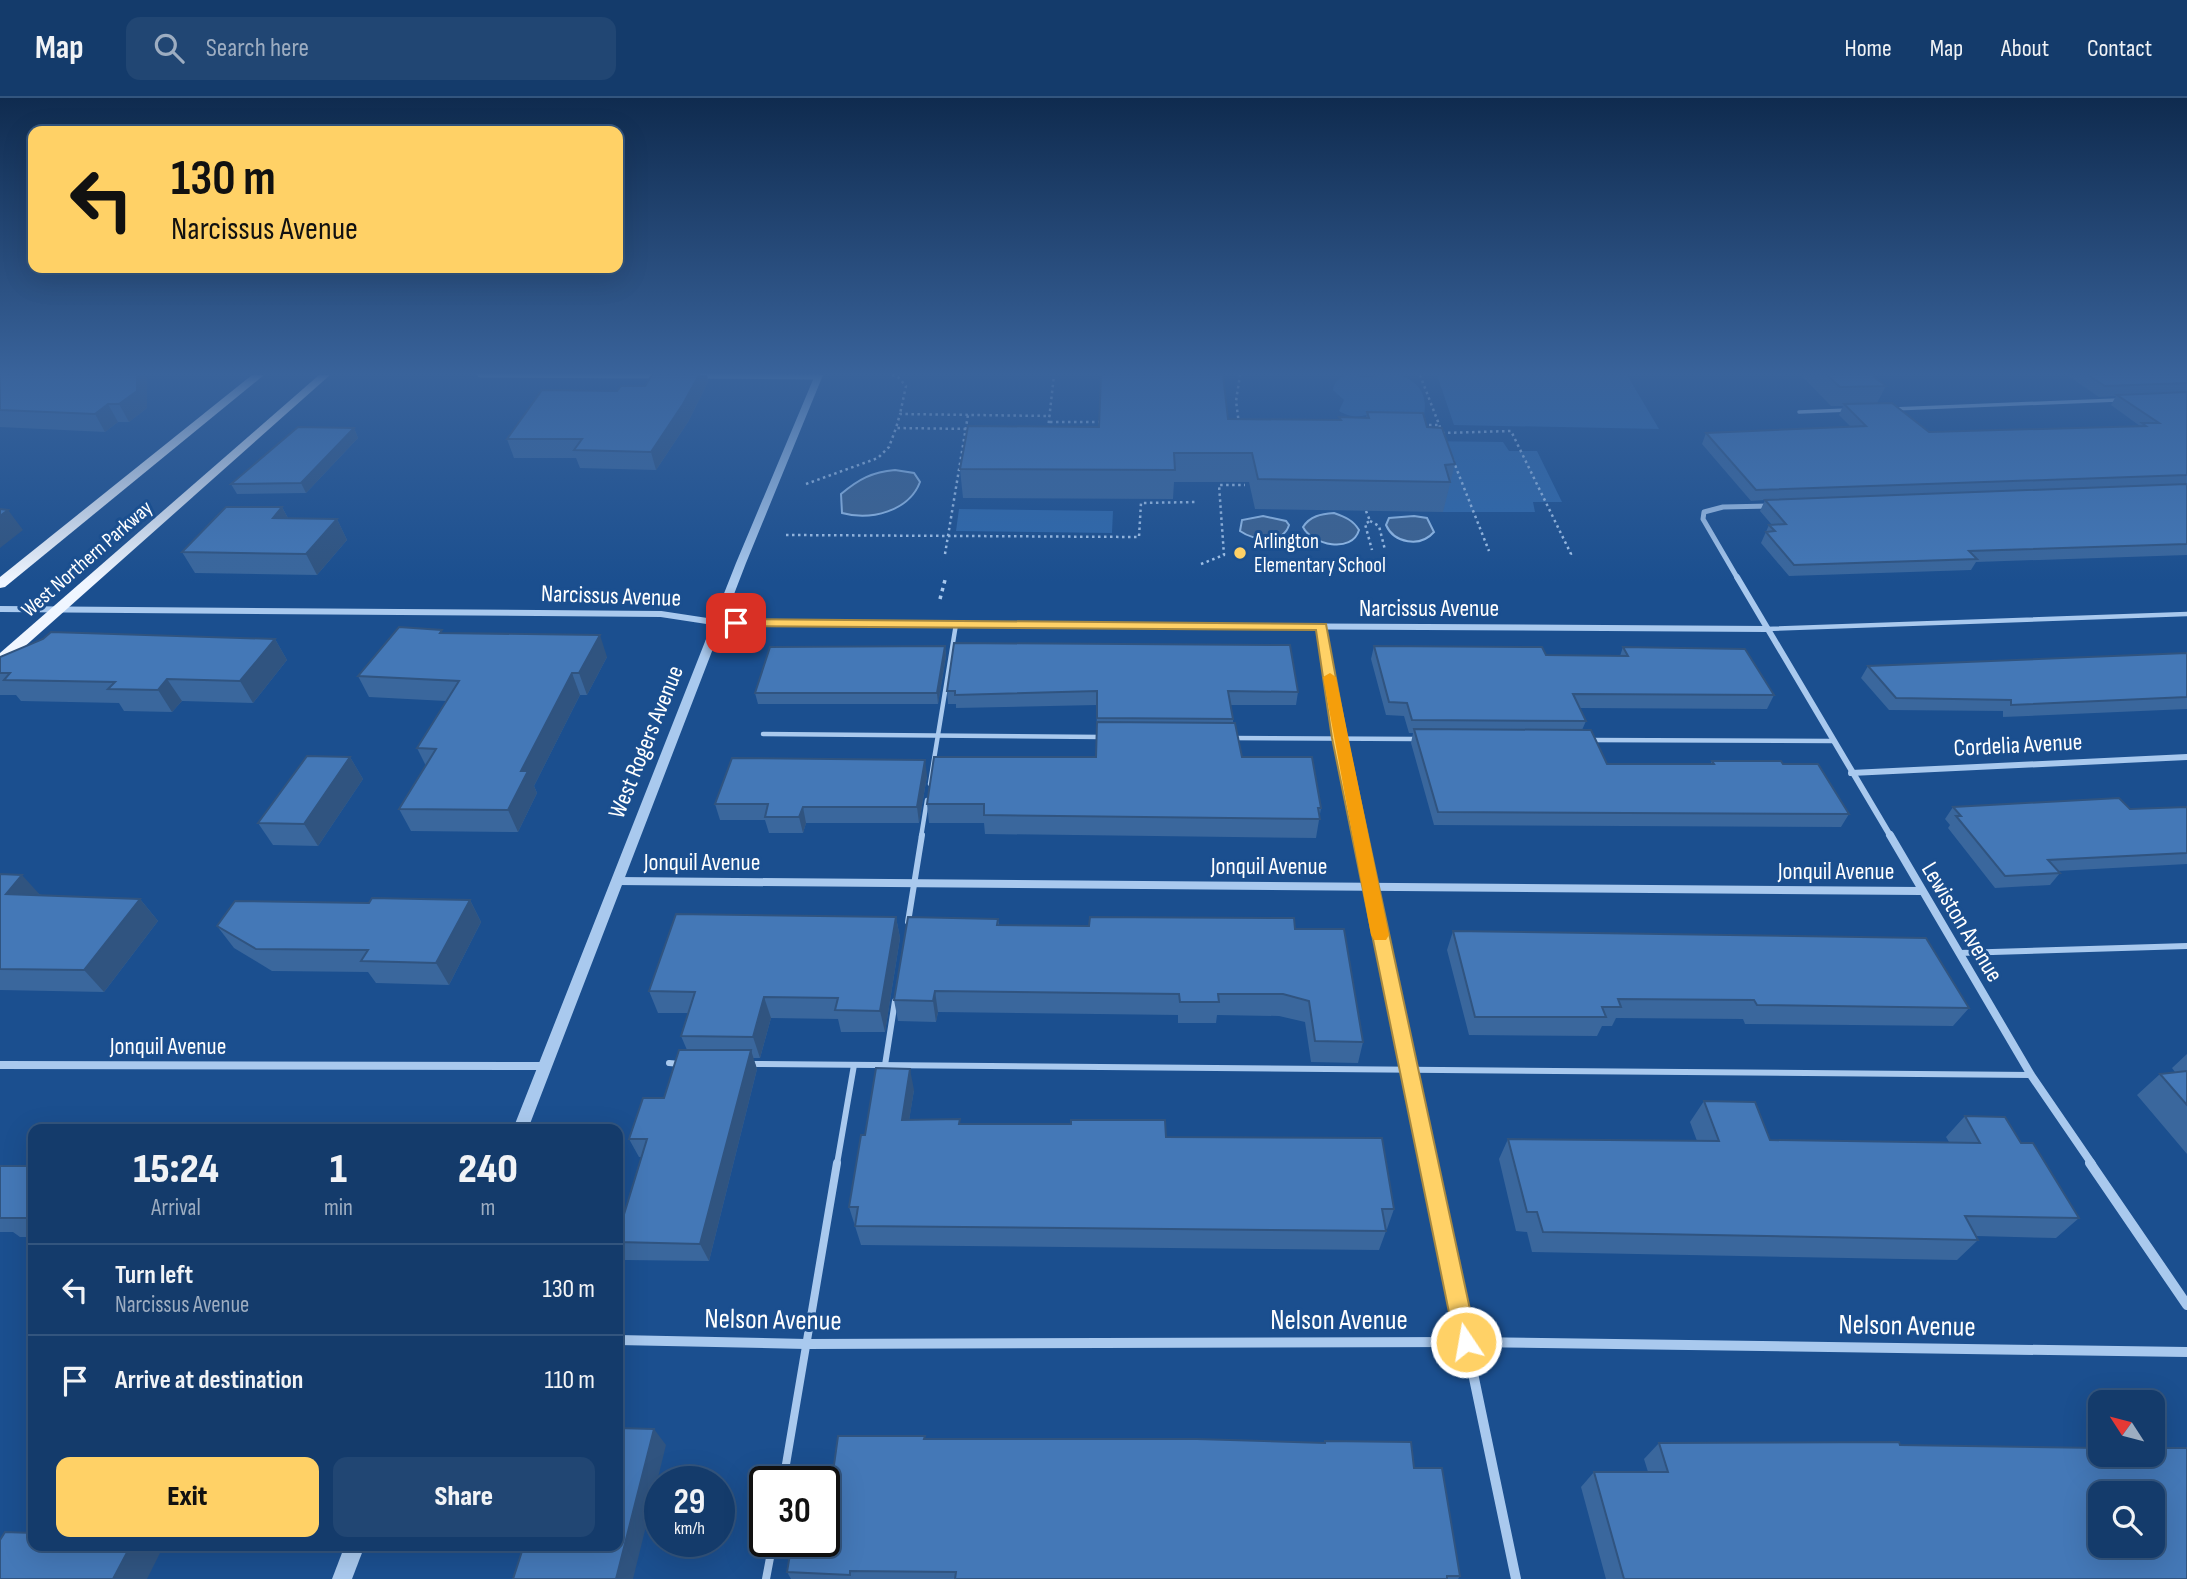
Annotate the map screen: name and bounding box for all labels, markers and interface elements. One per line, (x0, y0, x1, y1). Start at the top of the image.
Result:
search box (126, 17, 616, 80)
text: Map (35, 28, 84, 68)
icon: search (150, 29, 188, 67)
text: Search here (206, 33, 309, 64)
text: Home (1844, 34, 1892, 63)
text: Map (1930, 34, 1963, 63)
text: About (2001, 34, 2049, 63)
text: Contact (2087, 34, 2152, 63)
text: 130 m (171, 150, 276, 209)
icon: left (56, 154, 147, 245)
text: Narcissus Avenue (171, 210, 358, 249)
street label: West Northern Parkway (16, 495, 158, 623)
place label: Arlington Elementary School (1253, 529, 1386, 578)
marker: Arlington Elementary School (1232, 545, 1248, 561)
street label: Narcissus Avenue (540, 579, 682, 613)
pin (706, 593, 766, 653)
street label: Narcissus Avenue (1359, 594, 1499, 623)
icon: arrive (717, 604, 755, 642)
street label: West Rogers Avenue (602, 661, 690, 823)
street label: Cordelia Avenue (1953, 727, 2083, 763)
street label: Jonquil Avenue (643, 848, 760, 877)
street label: Jonquil Avenue (1210, 852, 1327, 881)
street label: Jonquil Avenue (1777, 857, 1894, 886)
street label: Lewiston Avenue (1915, 857, 2009, 987)
street label: Jonquil Avenue (109, 1032, 226, 1061)
text: 15:24 (133, 1144, 219, 1195)
text: 1 (330, 1144, 347, 1195)
text: 240 (458, 1144, 518, 1195)
text: Arrival (151, 1194, 201, 1222)
text: min (324, 1194, 353, 1222)
text: m (481, 1194, 495, 1222)
text: Turn left (115, 1260, 193, 1291)
icon: left (56, 1271, 94, 1309)
text: 130 m (543, 1274, 595, 1305)
text: Narcissus Avenue (115, 1291, 249, 1319)
street label: Nelson Avenue (704, 1302, 842, 1338)
street label: Nelson Avenue (1270, 1304, 1408, 1337)
position arrow (1429, 1305, 1503, 1379)
street label: Nelson Avenue (1838, 1308, 1976, 1344)
icon: arrive (56, 1362, 94, 1400)
text: Arrive at destination (115, 1365, 303, 1396)
text: 110 m (544, 1365, 595, 1396)
north arrow (2088, 1390, 2165, 1466)
map controls (2088, 1390, 2165, 1558)
button: Exit (56, 1457, 319, 1537)
button: Share (333, 1457, 595, 1537)
speed limit sign: 30 (749, 1466, 840, 1557)
text: 29 (674, 1481, 705, 1524)
button: search (2088, 1481, 2165, 1558)
text: km/h (674, 1518, 705, 1539)

